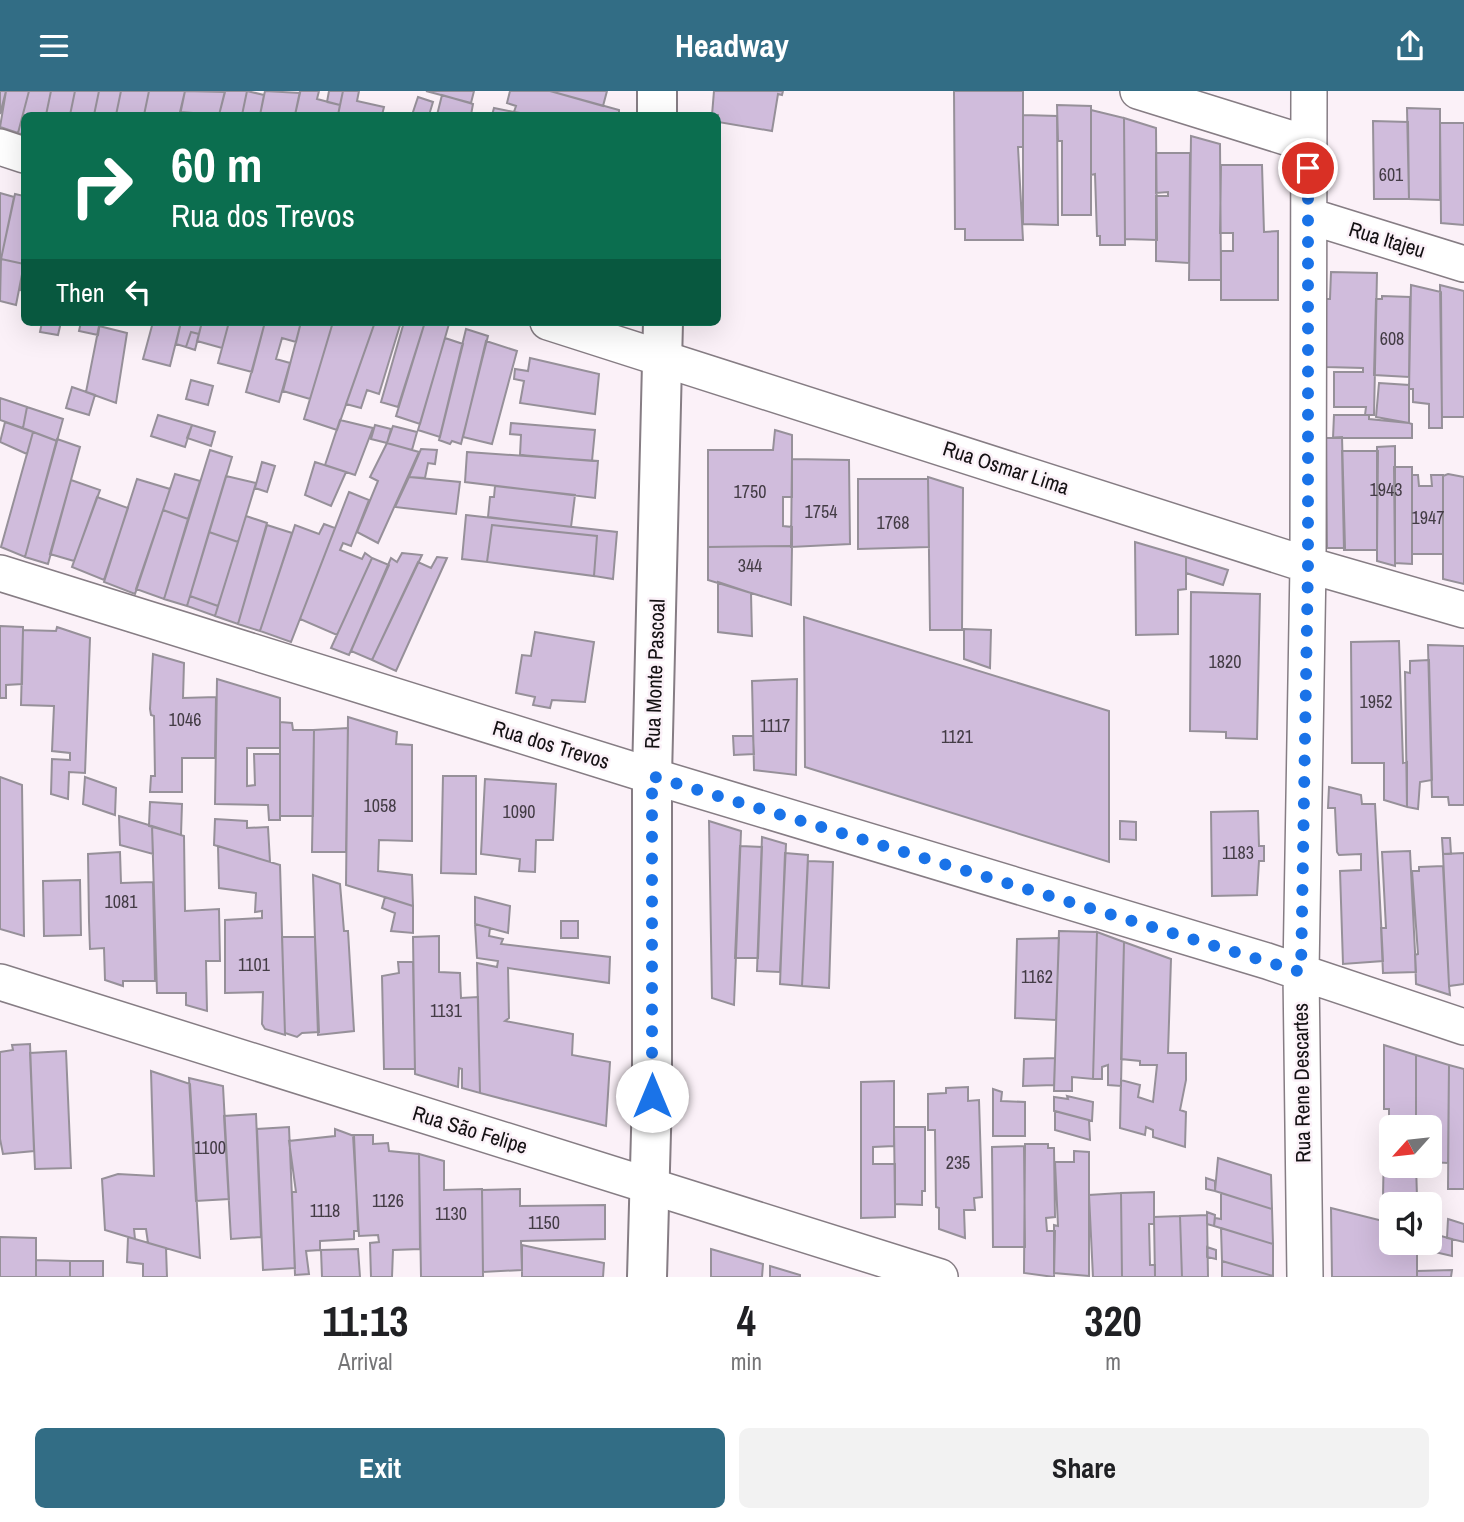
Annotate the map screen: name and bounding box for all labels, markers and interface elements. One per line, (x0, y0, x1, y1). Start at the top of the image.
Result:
text: Headway (675, 24, 789, 67)
icon: menu (35, 27, 73, 65)
icon: share (1391, 27, 1429, 65)
text: 60 m (171, 131, 263, 197)
pin (1278, 138, 1338, 198)
icon: right (56, 140, 147, 231)
icon: arrive (1289, 149, 1327, 187)
house number: 601 (1379, 162, 1404, 187)
text: Rua dos Trevos (171, 194, 355, 237)
street label: Rua Itajeu (1345, 214, 1429, 265)
icon: left (119, 273, 157, 311)
text: Then (56, 275, 105, 310)
house number: 608 (1380, 326, 1404, 351)
street label: Rua Osmar Lima (939, 433, 1073, 502)
house number: 1943 (1370, 477, 1402, 502)
house number: 1750 (734, 479, 766, 504)
house number: 1754 (805, 499, 837, 524)
house number: 1947 (1412, 505, 1444, 530)
house number: 1768 (877, 510, 909, 535)
house number: 344 (738, 553, 762, 578)
street label: Rua Monte Pascoal (637, 598, 672, 750)
house number: 1820 (1209, 649, 1241, 674)
house number: 1952 (1360, 689, 1392, 714)
house number: 1046 (169, 707, 201, 732)
street label: Rua dos Trevos (489, 713, 613, 776)
house number: 1117 (760, 713, 790, 738)
house number: 1121 (941, 724, 974, 749)
house number: 1058 (364, 793, 396, 818)
house number: 1090 (503, 799, 535, 824)
house number: 1183 (1222, 840, 1254, 865)
house number: 1081 (105, 889, 138, 914)
house number: 1101 (238, 952, 271, 977)
house number: 1162 (1021, 964, 1053, 989)
house number: 1131 (430, 998, 463, 1023)
street label: Rua Rene Descartes (1286, 1003, 1317, 1163)
position arrow (615, 1059, 689, 1133)
street label: Rua São Felipe (409, 1098, 531, 1161)
north arrow (1379, 1115, 1442, 1178)
map controls (1379, 1115, 1442, 1255)
house number: 1100 (194, 1135, 226, 1160)
house number: 235 (946, 1150, 970, 1175)
house number: 1126 (372, 1188, 404, 1213)
button: sound (1379, 1192, 1442, 1255)
house number: 1118 (310, 1198, 340, 1223)
house number: 1130 (435, 1201, 467, 1226)
house number: 1150 (528, 1210, 560, 1235)
text: 11:13 (322, 1293, 408, 1349)
text: 4 (737, 1293, 756, 1349)
text: 320 (1084, 1293, 1142, 1349)
text: Arrival (338, 1346, 393, 1377)
text: min (731, 1346, 762, 1377)
text: m (1105, 1346, 1121, 1377)
button: Exit (35, 1428, 725, 1508)
button: Share (739, 1428, 1429, 1508)

